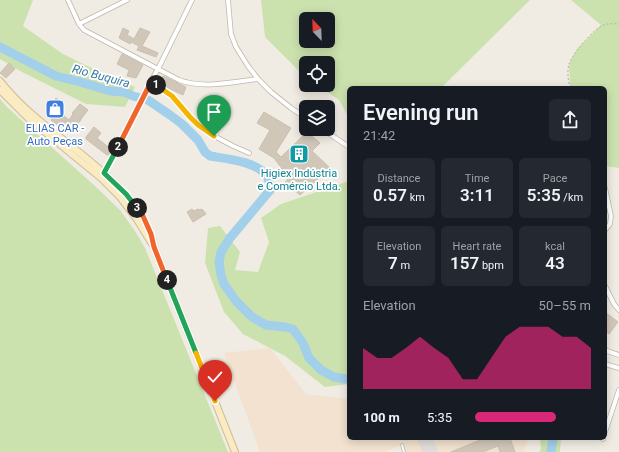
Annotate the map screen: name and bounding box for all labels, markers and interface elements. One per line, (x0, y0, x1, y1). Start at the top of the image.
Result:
north arrow (299, 12, 335, 48)
map controls (299, 12, 335, 136)
button: locate (299, 56, 335, 92)
water label: Rio Buquira (71, 62, 131, 90)
pin: 1 (146, 75, 166, 95)
text: 1 (153, 78, 159, 91)
pin (197, 95, 231, 136)
shop icon: ELIAS CAR - Auto Peças (44, 98, 66, 120)
button: share (549, 99, 591, 141)
button: layers (299, 100, 335, 136)
text: Evening run (363, 100, 479, 125)
icon: arrive (203, 101, 225, 123)
place label: ELIAS CAR - Auto Peças (26, 122, 84, 148)
text: 21:42 (363, 128, 395, 143)
pin: 2 (108, 137, 128, 157)
text: 2 (115, 140, 121, 153)
building icon: Higiex Indústria e Comércio Ltda. (288, 143, 310, 165)
place label: Higiex Indústria e Comércio Ltda. (257, 167, 341, 193)
text: Distance (378, 172, 420, 185)
text: Time (465, 172, 489, 185)
text: Pace (543, 172, 567, 185)
text: 0.57 (373, 185, 407, 205)
text: 3:11 (460, 185, 494, 205)
text: 5:35 (527, 185, 561, 205)
text: km (407, 191, 425, 204)
text: /km (561, 191, 583, 204)
pin: 3 (127, 198, 147, 218)
text: 3 (134, 201, 140, 214)
text: Elevation (377, 240, 421, 253)
text: Heart rate (453, 240, 501, 253)
text: kcal (545, 240, 565, 253)
text: 7 (388, 253, 398, 273)
text: 157 (450, 253, 479, 273)
text: 43 (545, 253, 565, 273)
text: m (398, 259, 410, 272)
text: bpm (479, 259, 504, 272)
pin: 4 (157, 270, 177, 290)
text: 4 (164, 273, 170, 286)
text: Elevation (363, 298, 416, 313)
text: 50–55 m (539, 298, 591, 313)
pin (198, 360, 232, 401)
icon: check (204, 366, 226, 388)
text: 100 m (363, 410, 400, 425)
text: 5:35 (427, 410, 452, 425)

